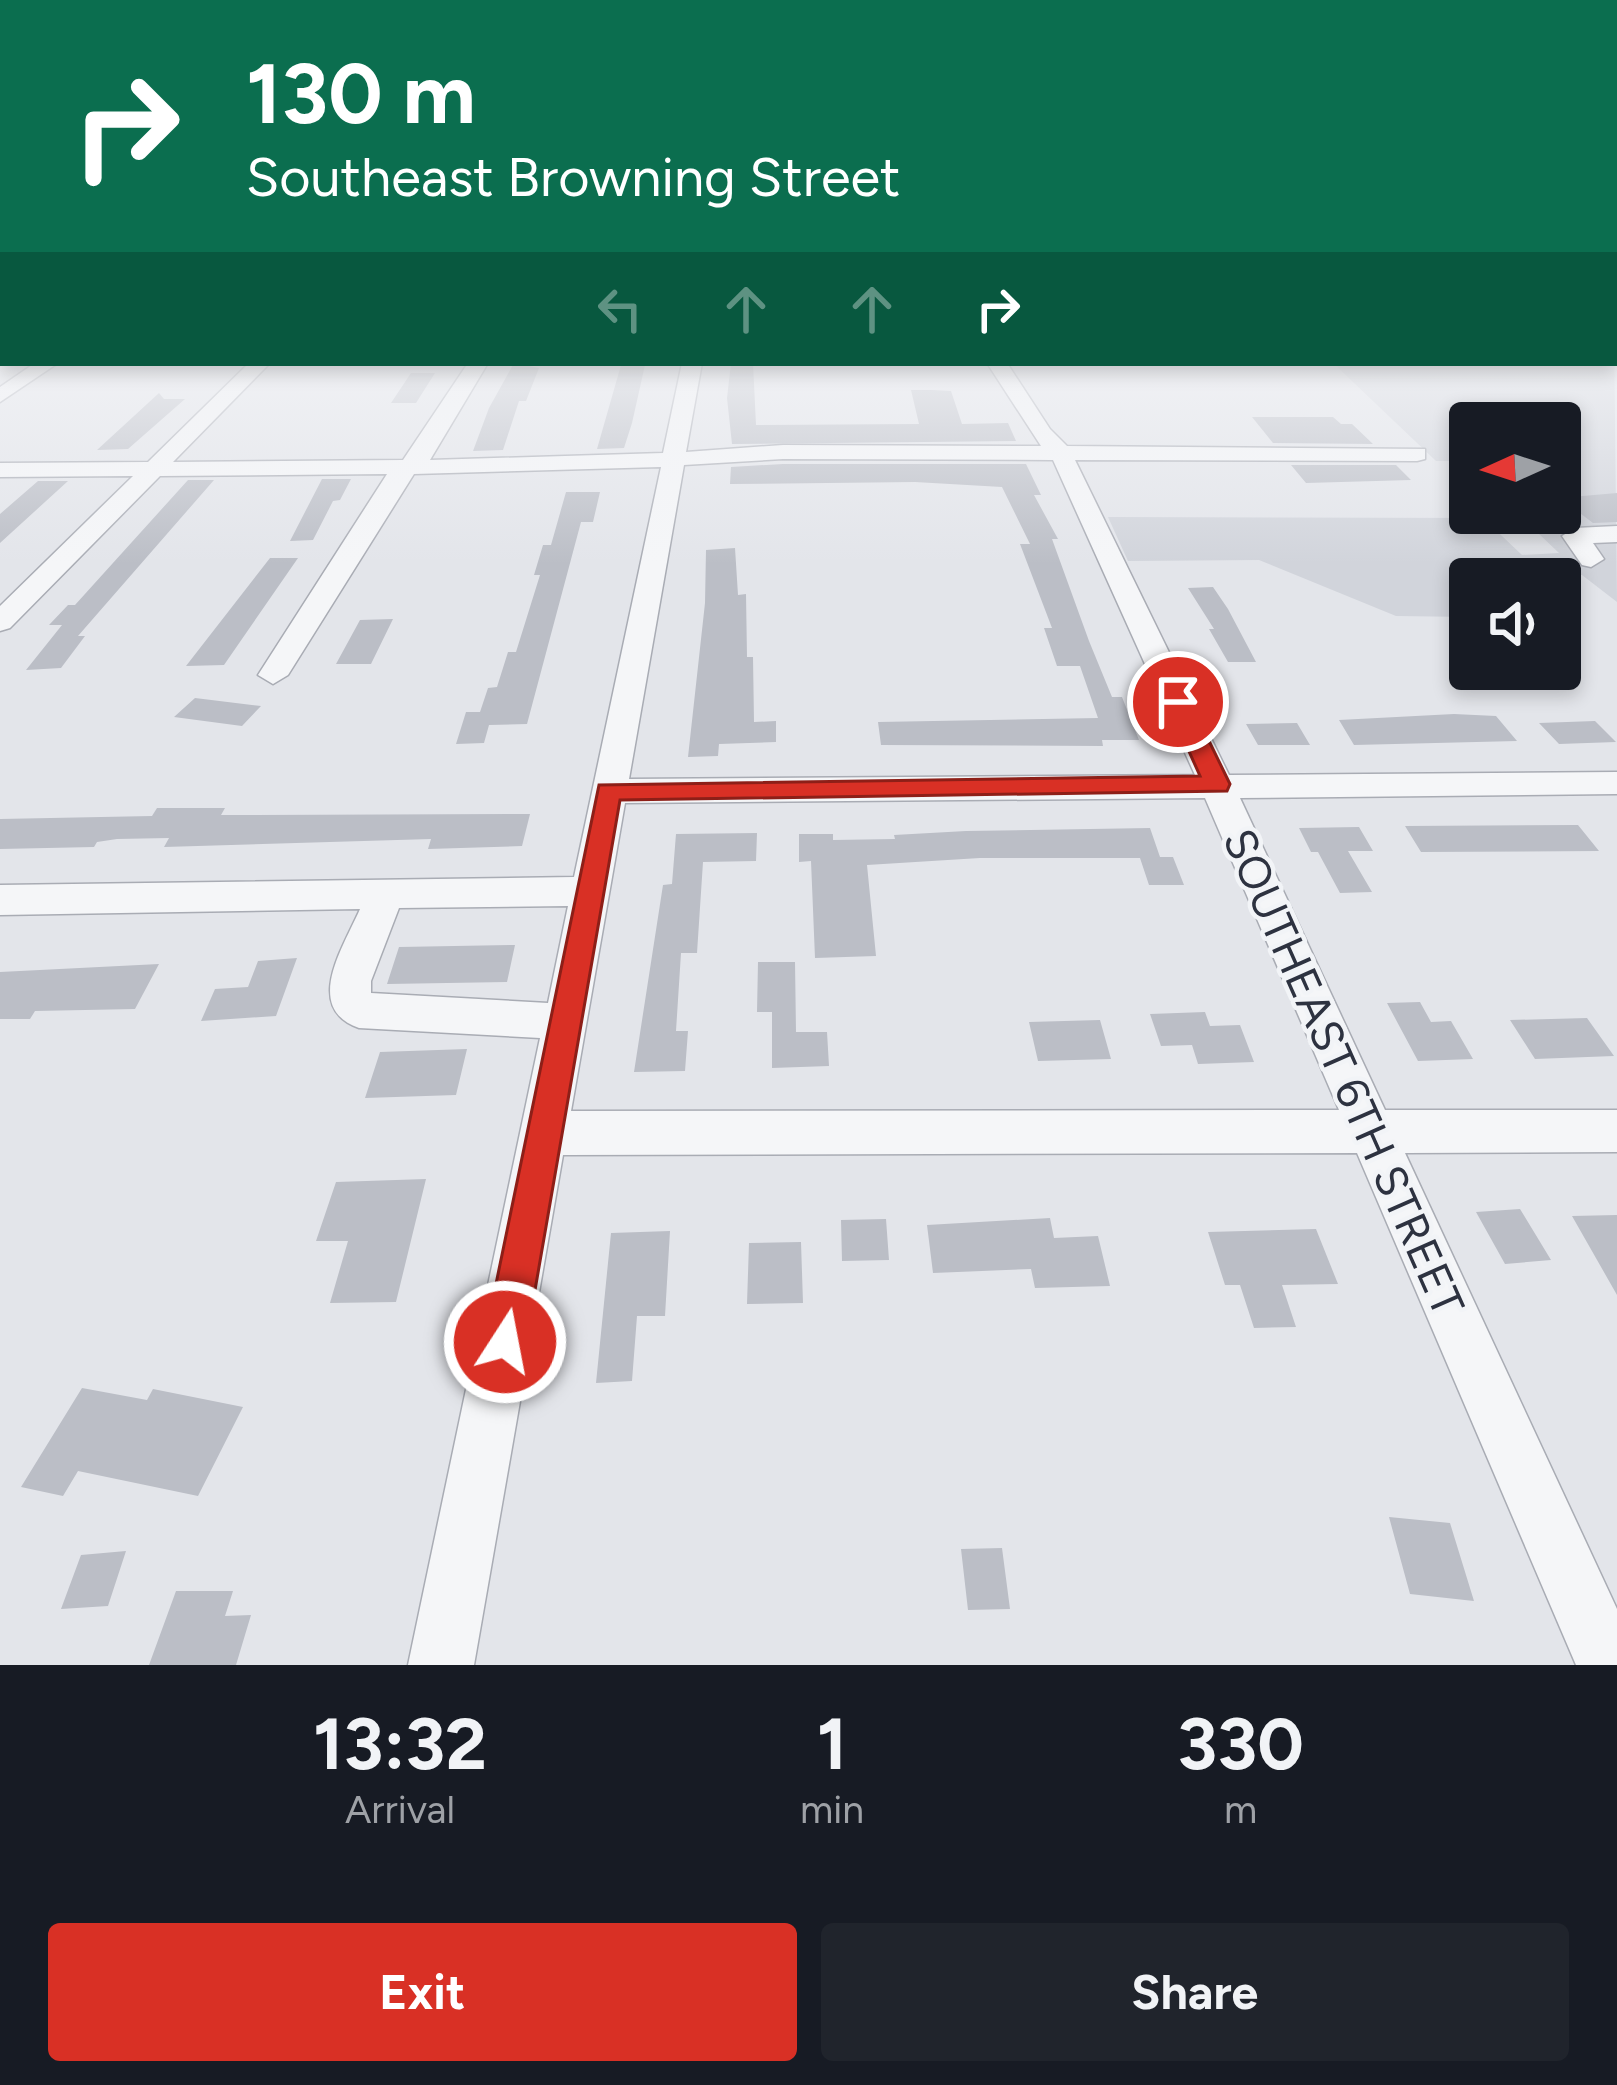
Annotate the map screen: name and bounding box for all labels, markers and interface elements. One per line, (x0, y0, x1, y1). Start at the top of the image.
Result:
text: 130 m (246, 43, 476, 144)
icon: right (48, 48, 204, 204)
text: Southeast Browning Street (246, 145, 900, 210)
icon: left (587, 276, 653, 342)
icon: ahead (713, 276, 779, 342)
icon: ahead (839, 276, 905, 342)
icon: right (965, 276, 1031, 342)
north arrow (1449, 402, 1581, 534)
map controls (1449, 402, 1581, 690)
button: sound (1449, 558, 1581, 690)
pin (1127, 651, 1229, 753)
icon: arrive (1145, 669, 1211, 735)
street label: SOUTHEAST 6TH STREET (1212, 820, 1476, 1324)
position arrow (442, 1279, 568, 1405)
text: 13:32 (313, 1701, 487, 1787)
text: 1 (817, 1701, 847, 1787)
text: 330 (1177, 1701, 1304, 1787)
text: Arrival (345, 1786, 455, 1833)
text: min (800, 1786, 864, 1833)
text: m (1224, 1786, 1257, 1833)
button: Exit (48, 1923, 797, 2061)
button: Share (821, 1923, 1569, 2061)

